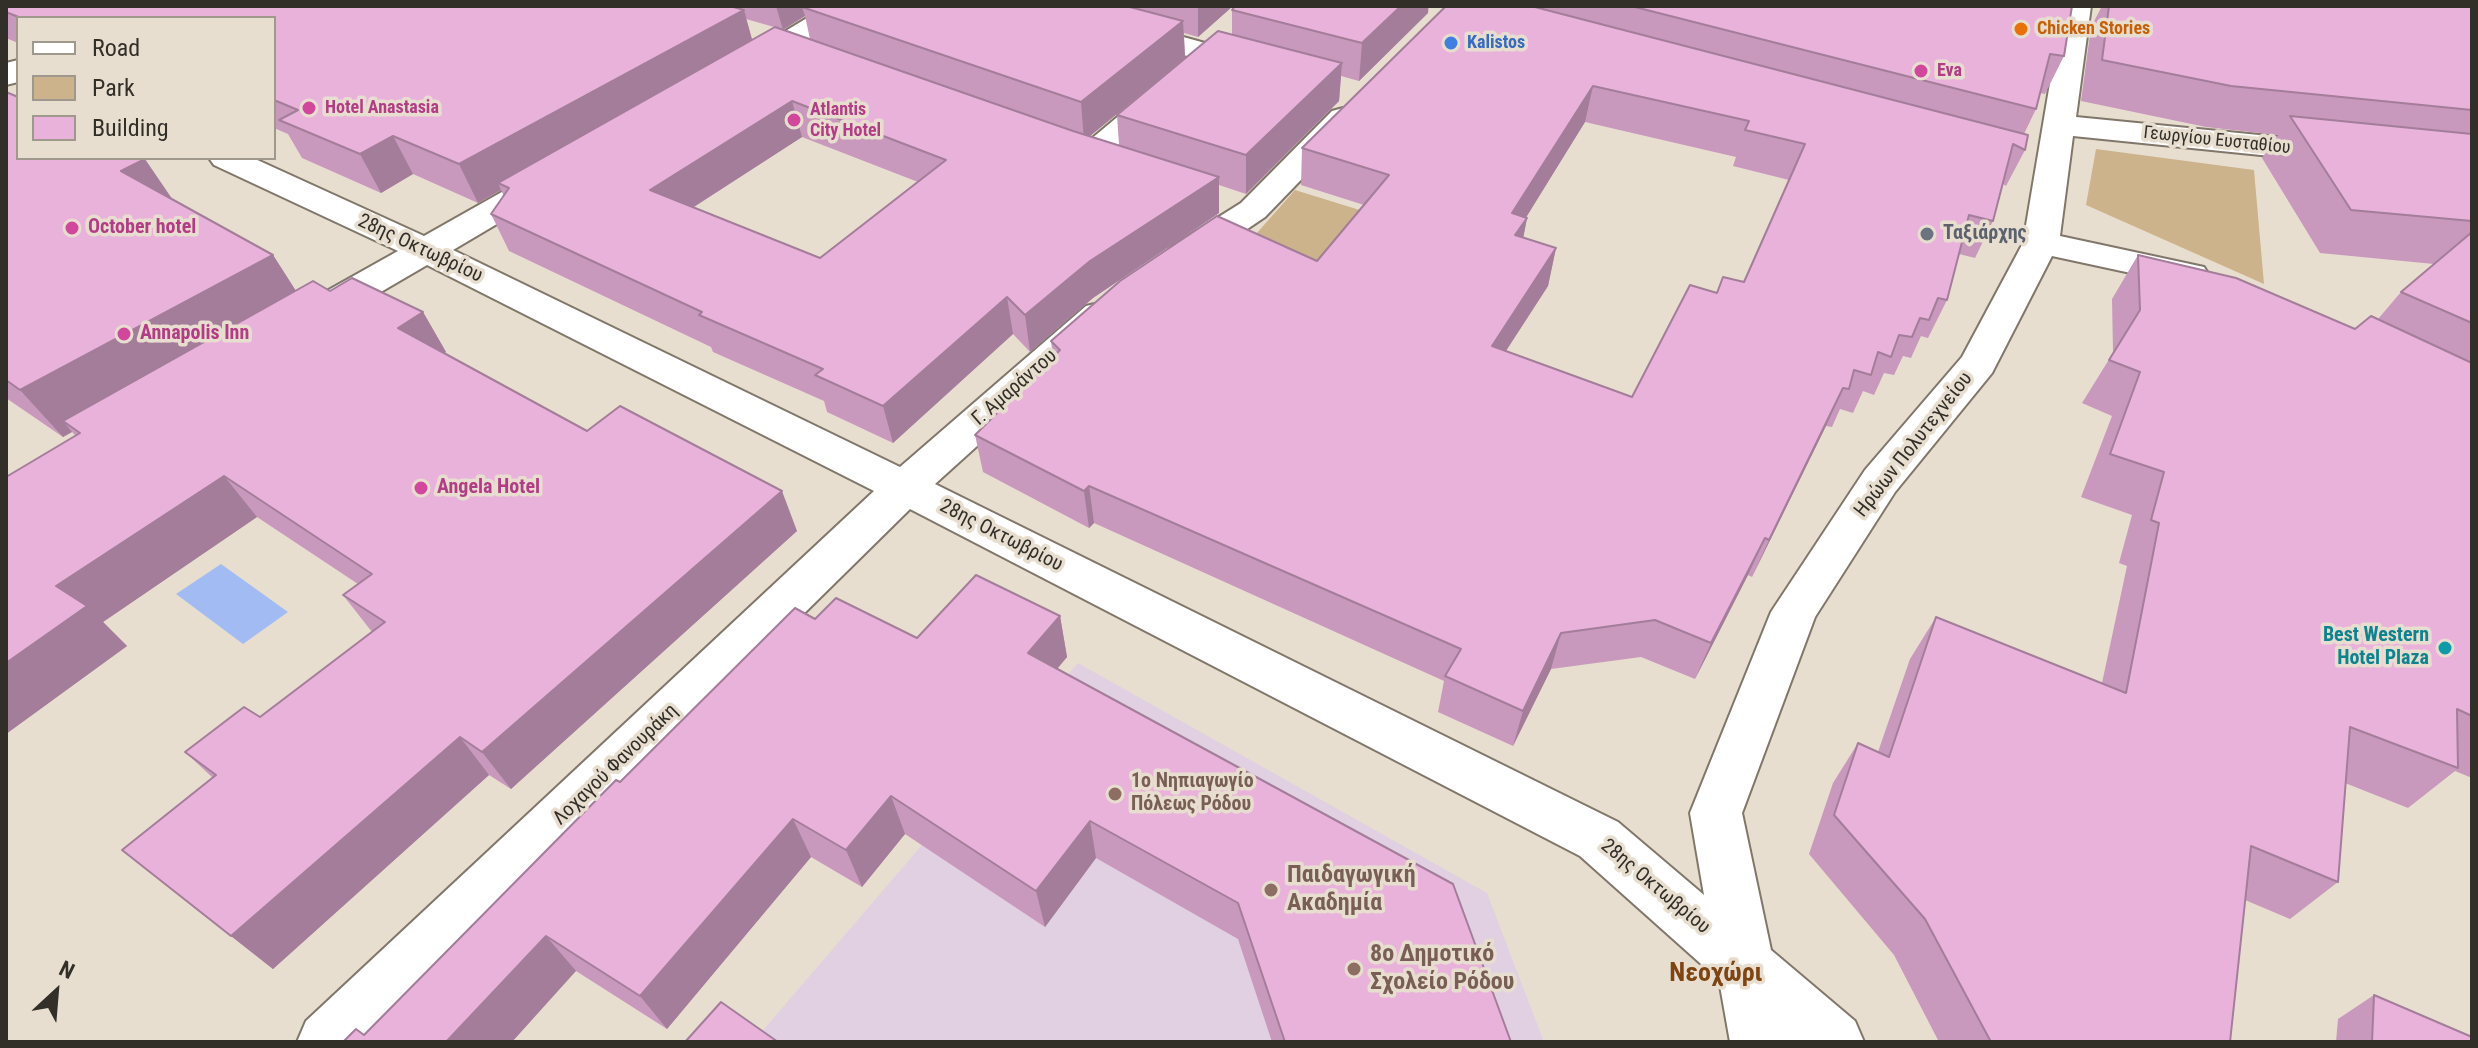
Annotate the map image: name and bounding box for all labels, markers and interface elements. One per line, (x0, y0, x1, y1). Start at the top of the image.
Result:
legend (16, 16, 276, 160)
place label: Chicken Stories (2037, 18, 2150, 40)
marker: Chicken Stories (2012, 20, 2030, 38)
place label: Kalistos (1467, 32, 1525, 54)
text: Road (92, 34, 140, 62)
marker: Kalistos (1442, 34, 1460, 52)
place label: Eva (1937, 60, 1962, 82)
marker: Eva (1912, 62, 1930, 80)
text: Park (92, 74, 135, 102)
place label: Hotel Anastasia (325, 97, 439, 119)
marker: Hotel Anastasia (300, 99, 318, 117)
place label: Atlantis City Hotel (810, 99, 881, 142)
marker: Atlantis City Hotel (785, 111, 803, 129)
text: Building (92, 114, 169, 142)
street label: Γεωργίου Ευσταθίου (2142, 123, 2292, 159)
street label: 28ης Οκτωβρίου (354, 210, 486, 288)
place label: October hotel (88, 216, 196, 240)
marker: October hotel (63, 219, 81, 237)
place label: Ταξιάρχης (1943, 222, 2027, 246)
marker: Ταξιάρχης (1918, 225, 1936, 243)
place label: Annapolis Inn (140, 322, 249, 346)
marker: Annapolis Inn (115, 325, 133, 343)
street label: Γ. Αμαράντου (968, 345, 1062, 431)
street label: Ηρώων Πολυτεχνείου (1850, 368, 1978, 522)
place label: Angela Hotel (437, 476, 540, 500)
marker: Angela Hotel (412, 479, 430, 497)
street label: 28ης Οκτωβρίου (935, 495, 1067, 577)
place label: Best Western Hotel Plaza (2323, 624, 2429, 671)
marker: Best Western Hotel Plaza (2436, 639, 2454, 657)
street label: Λοχαγού Φανουράκη (549, 699, 683, 831)
place label: 1ο Νηπιαγωγίο Πόλεως Ρόδου (1131, 770, 1254, 817)
marker: 1ο Νηπιαγωγίο Πόλεως Ρόδου (1106, 785, 1124, 803)
street label: 28ης Οκτωβρίου (1596, 834, 1714, 940)
place label: Παιδαγωγική Ακαδημία (1287, 862, 1416, 918)
marker: Παιδαγωγική Ακαδημία (1262, 881, 1280, 899)
place label: 8ο Δημοτικό Σχολείο Ρόδου (1370, 941, 1514, 997)
north arrow (16, 952, 96, 1032)
text: N (55, 956, 78, 984)
district label: Νεοχώρι (1669, 958, 1763, 990)
marker: 8ο Δημοτικό Σχολείο Ρόδου (1345, 960, 1363, 978)

